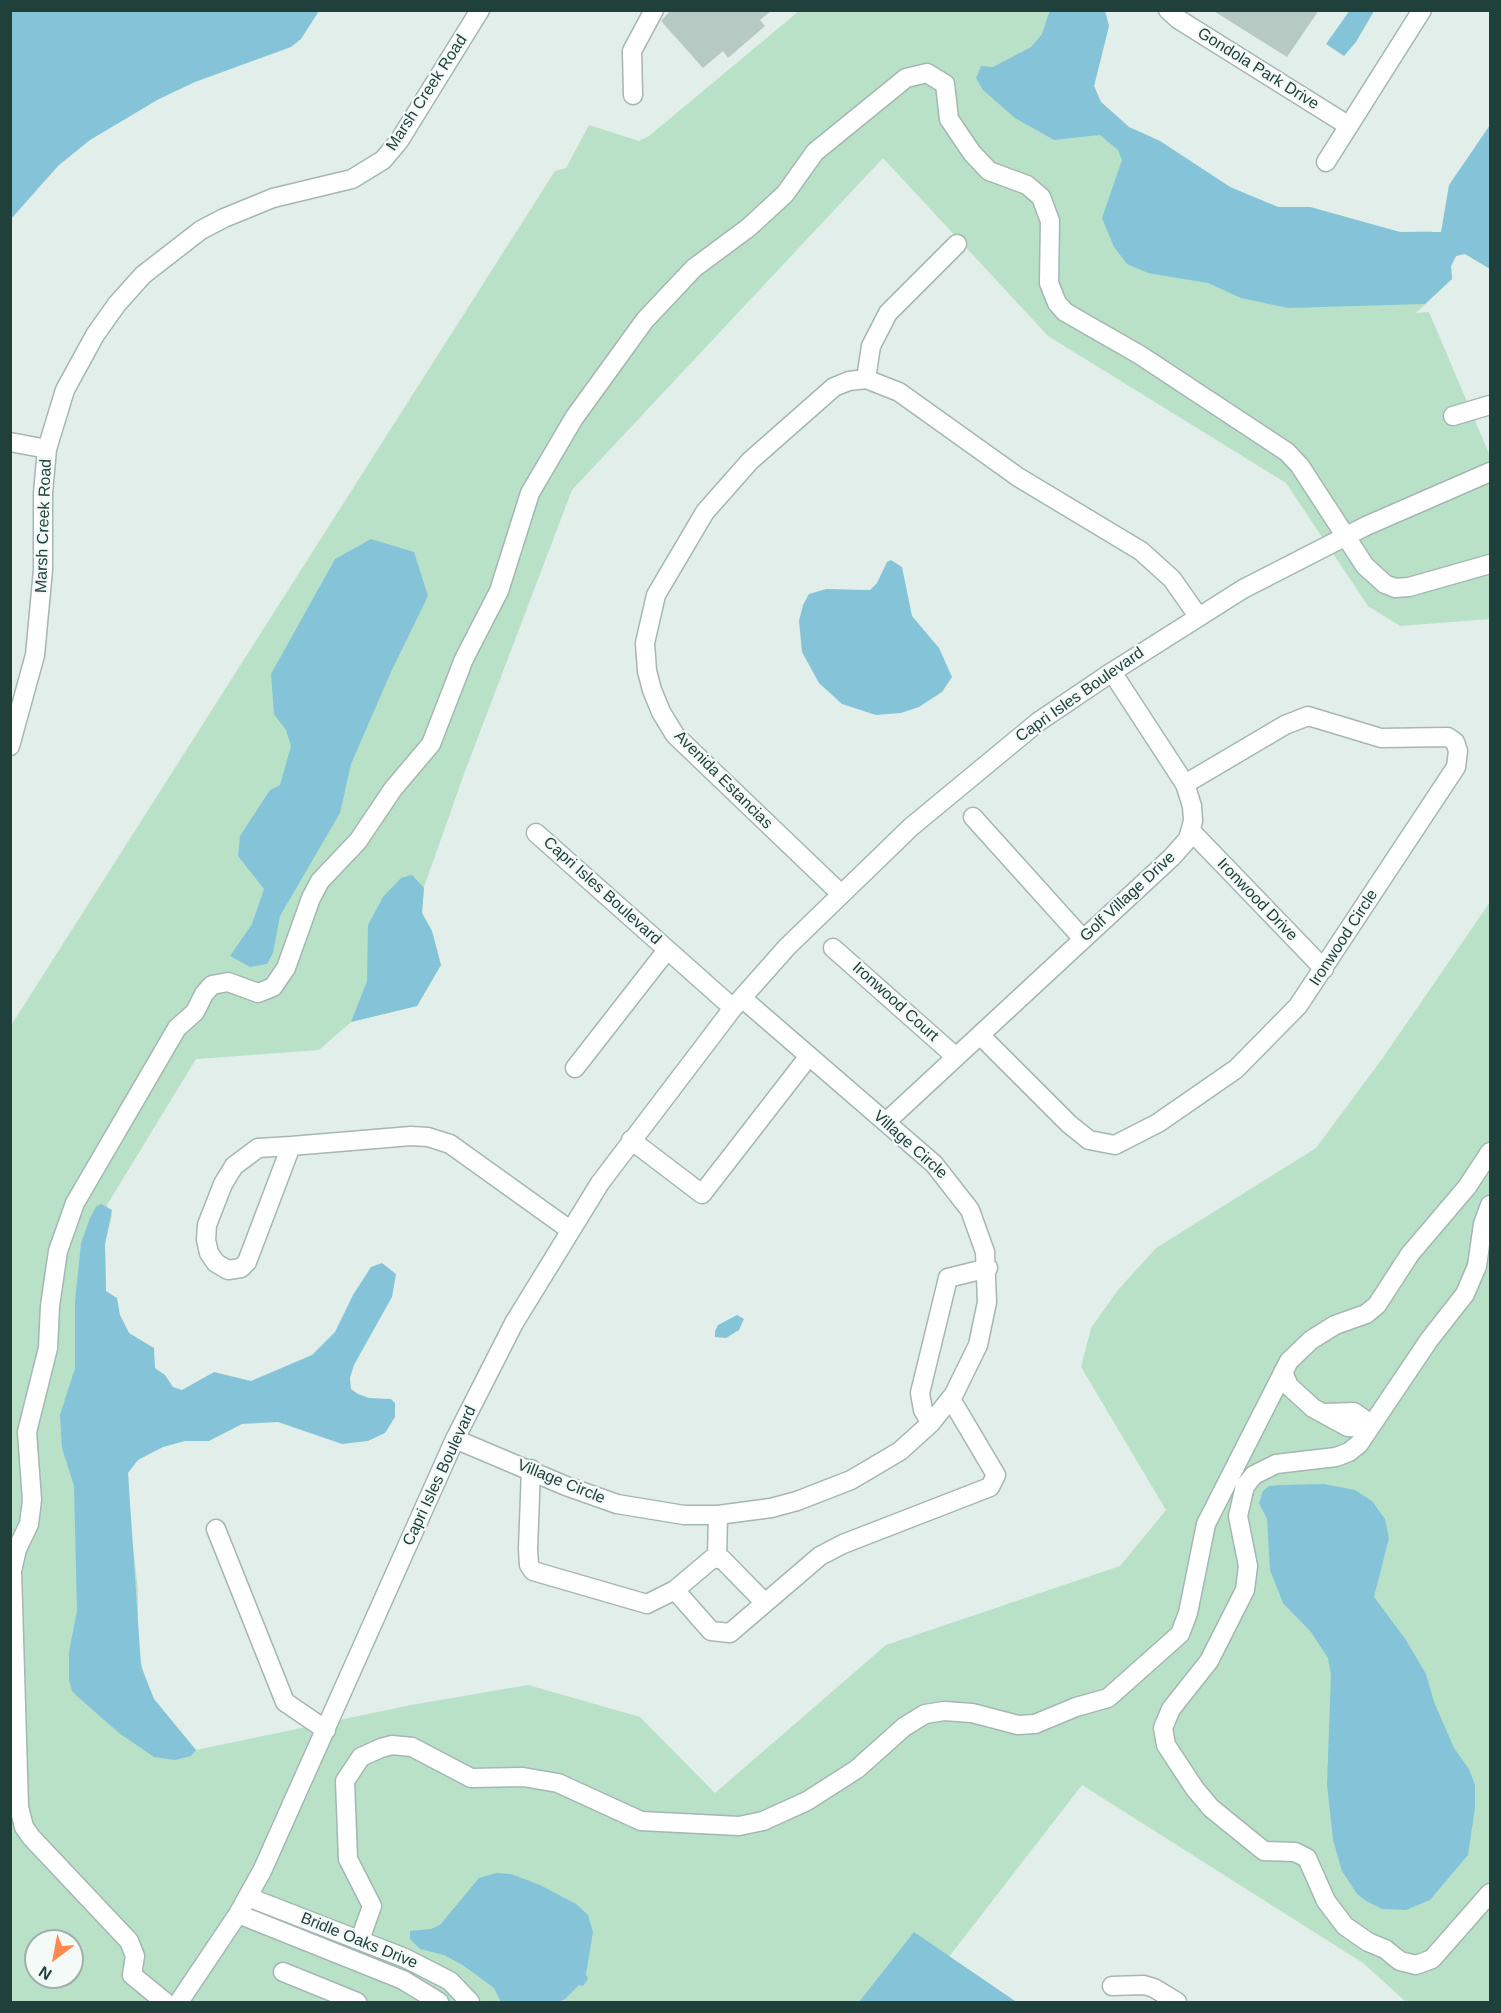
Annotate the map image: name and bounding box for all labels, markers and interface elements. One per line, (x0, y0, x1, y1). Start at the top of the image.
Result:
street label: Gondola Park Drive (1194, 24, 1322, 114)
street label: Marsh Creek Road (382, 31, 472, 155)
street label: Marsh Creek Road (32, 459, 56, 593)
street label: Capri Isles Boulevard (1012, 644, 1148, 746)
street label: Avenida Estancias (670, 727, 776, 833)
street label: Capri Isles Boulevard (539, 833, 665, 949)
street label: Golf Village Drive (1076, 848, 1180, 946)
street label: Ironwood Drive (1213, 855, 1301, 945)
street label: Ironwood Circle (1306, 886, 1382, 990)
street label: Ironwood Court (848, 958, 942, 1046)
street label: Village Circle (869, 1107, 951, 1183)
street label: Capri Isles Boulevard (399, 1403, 481, 1549)
street label: Village Circle (514, 1456, 608, 1508)
street label: Bridle Oaks Drive (298, 1909, 420, 1973)
north arrow (24, 1929, 84, 1989)
text: N (36, 1963, 55, 1983)

